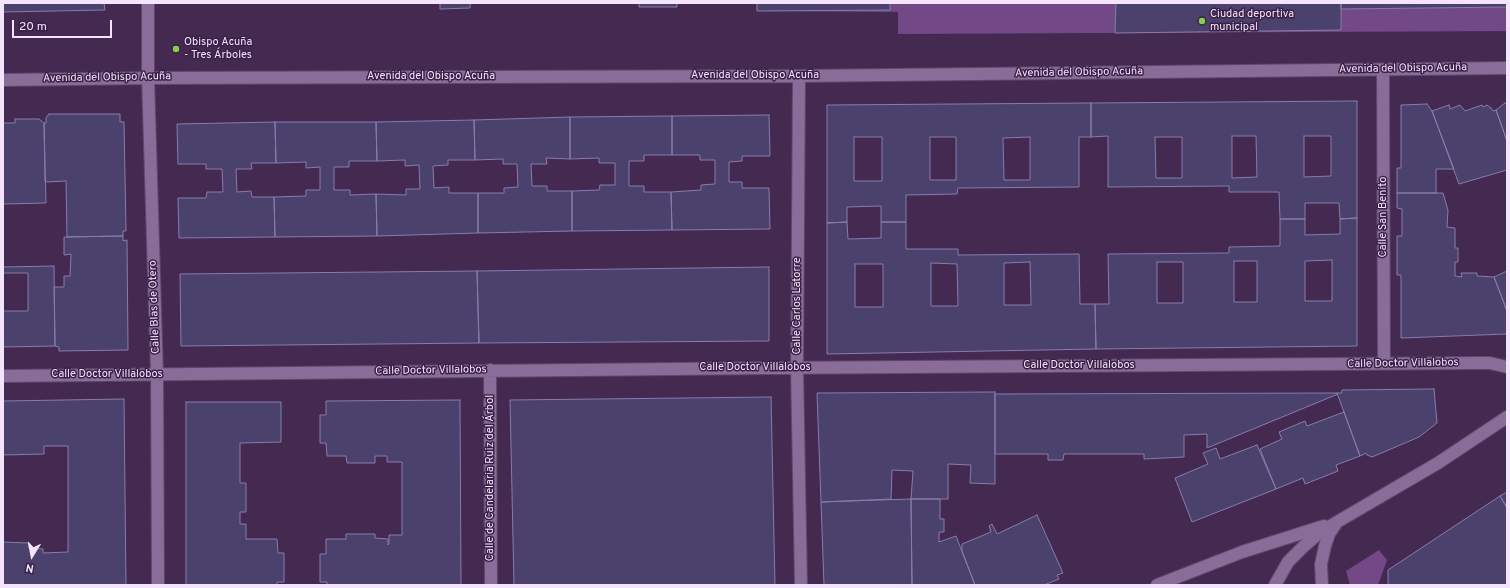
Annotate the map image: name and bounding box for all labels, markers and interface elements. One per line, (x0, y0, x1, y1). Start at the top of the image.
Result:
place label: Ciudad deportiva municipal (1210, 8, 1294, 34)
scale bar (14, 12, 114, 38)
marker: Ciudad deportiva municipal (1197, 16, 1207, 26)
text: 20 m (19, 19, 47, 35)
place label: Obispo Acuña - Tres Árboles (184, 36, 252, 62)
marker: Obispo Acuña - Tres Árboles (171, 44, 181, 54)
street label: Avenida del Obispo Acuña (1339, 61, 1467, 77)
street label: Avenida del Obispo Acuña (1015, 65, 1143, 81)
street label: Avenida del Obispo Acuña (691, 69, 819, 83)
street label: Avenida del Obispo Acuña (43, 70, 171, 86)
street label: Avenida del Obispo Acuña (367, 70, 495, 84)
street label: Calle San Benito (1377, 177, 1391, 257)
street label: Calle Carlos Latorre (791, 257, 805, 355)
street label: Calle Blas de Otero (147, 260, 163, 354)
street label: Calle Doctor Villalobos (1347, 356, 1459, 372)
street label: Calle Doctor Villalobos (1023, 359, 1135, 373)
street label: Calle Doctor Villalobos (699, 361, 811, 375)
street label: Calle Doctor Villalobos (375, 363, 487, 379)
street label: Calle Doctor Villalobos (51, 368, 163, 382)
street label: Calle de Candelaria Ruiz del Árbol (484, 395, 498, 561)
north arrow (12, 536, 52, 576)
text: N (25, 560, 35, 575)

